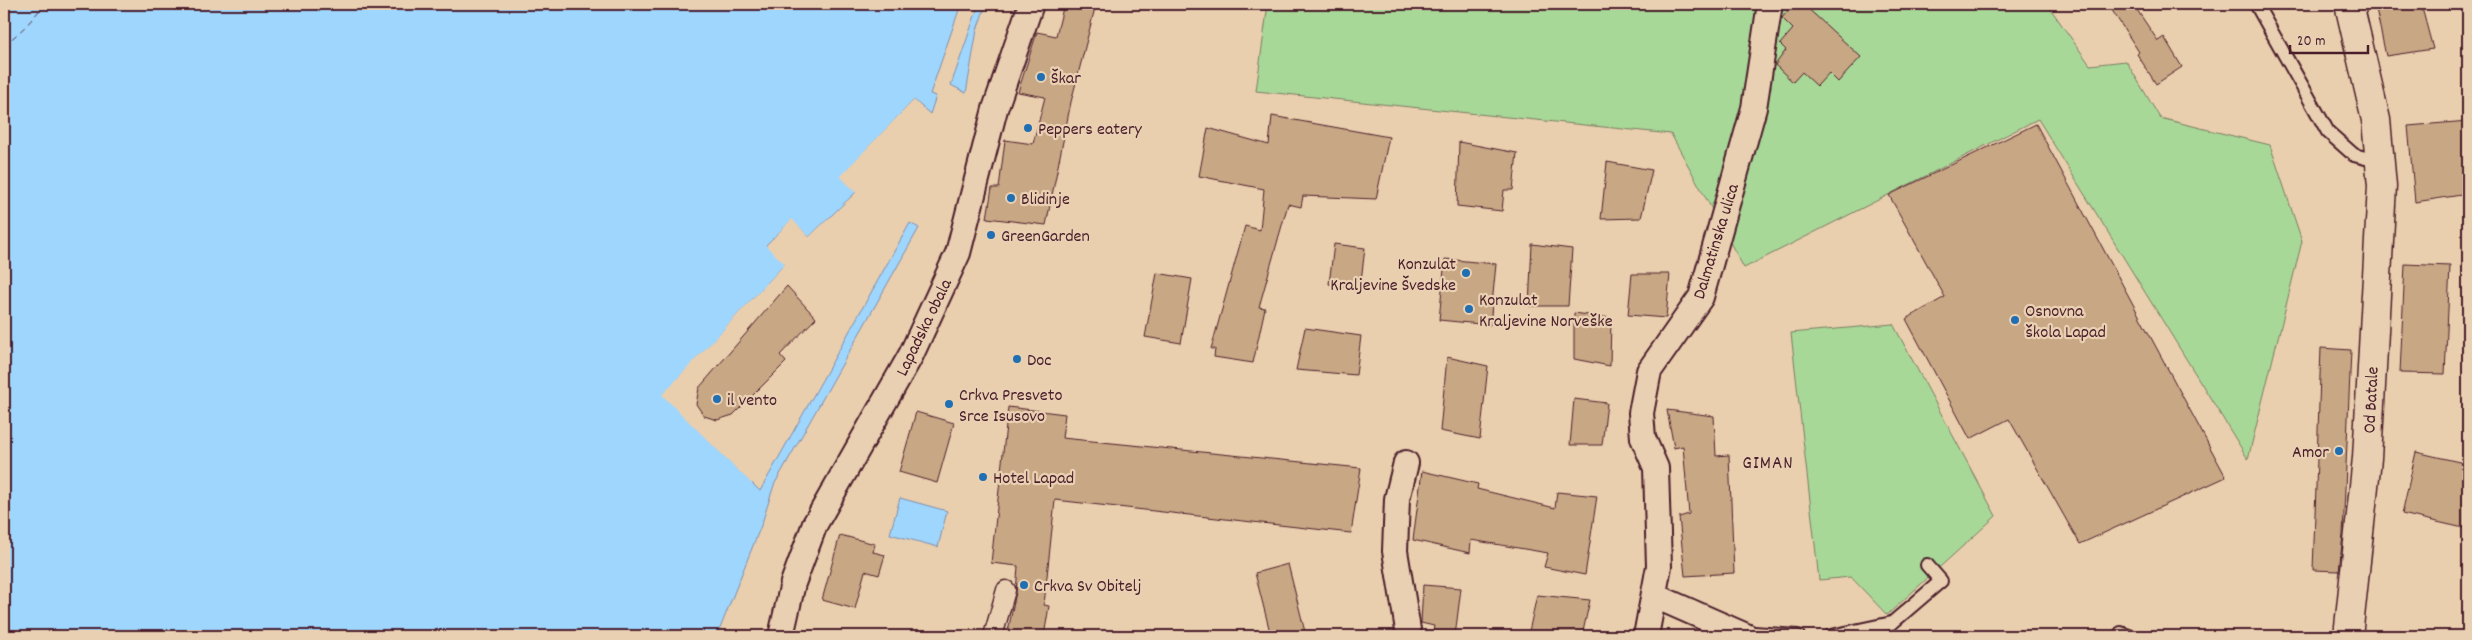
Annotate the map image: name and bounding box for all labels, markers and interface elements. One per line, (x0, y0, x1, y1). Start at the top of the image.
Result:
scale bar (2290, 22, 2367, 54)
text: 20 m (2297, 31, 2325, 53)
place label: Škar (1051, 67, 1081, 92)
marker: Škar (1035, 71, 1047, 83)
place label: Peppers eatery (1038, 118, 1143, 143)
marker: Peppers eatery (1022, 122, 1034, 134)
street label: Dalmatinska ulica (1688, 180, 1747, 303)
place label: Blidinje (1021, 188, 1070, 213)
marker: Blidinje (1005, 192, 1017, 204)
place label: GreenGarden (1001, 225, 1090, 250)
marker: GreenGarden (985, 229, 997, 241)
place label: Konzulat Kraljevine Švedske (1330, 253, 1456, 299)
marker: Konzulat Kraljevine Švedske (1460, 267, 1472, 279)
street label: Lapadska obala (891, 275, 960, 381)
place label: Konzulat Kraljevine Norveške (1479, 289, 1613, 335)
place label: Osnovna škola Lapad (2025, 300, 2106, 346)
marker: Konzulat Kraljevine Norveške (1463, 303, 1475, 315)
marker: Osnovna škola Lapad (2009, 314, 2021, 326)
place label: Doc (1027, 349, 1052, 374)
marker: Doc (1011, 353, 1023, 365)
street label: Od Batale (2358, 366, 2387, 434)
place label: Crkva Presveto Srce Isusovo (959, 384, 1062, 430)
place label: il vento (727, 389, 777, 414)
marker: il vento (711, 393, 723, 405)
marker: Crkva Presveto Srce Isusovo (943, 398, 955, 410)
place label: Amor (2292, 441, 2329, 466)
marker: Amor (2333, 445, 2345, 457)
district label: GIMAN (1742, 451, 1794, 478)
place label: Hotel Lapad (993, 467, 1074, 492)
marker: Hotel Lapad (977, 471, 989, 483)
place label: Crkva Sv Obitelj (1034, 575, 1142, 600)
marker: Crkva Sv Obitelj (1018, 579, 1030, 591)

